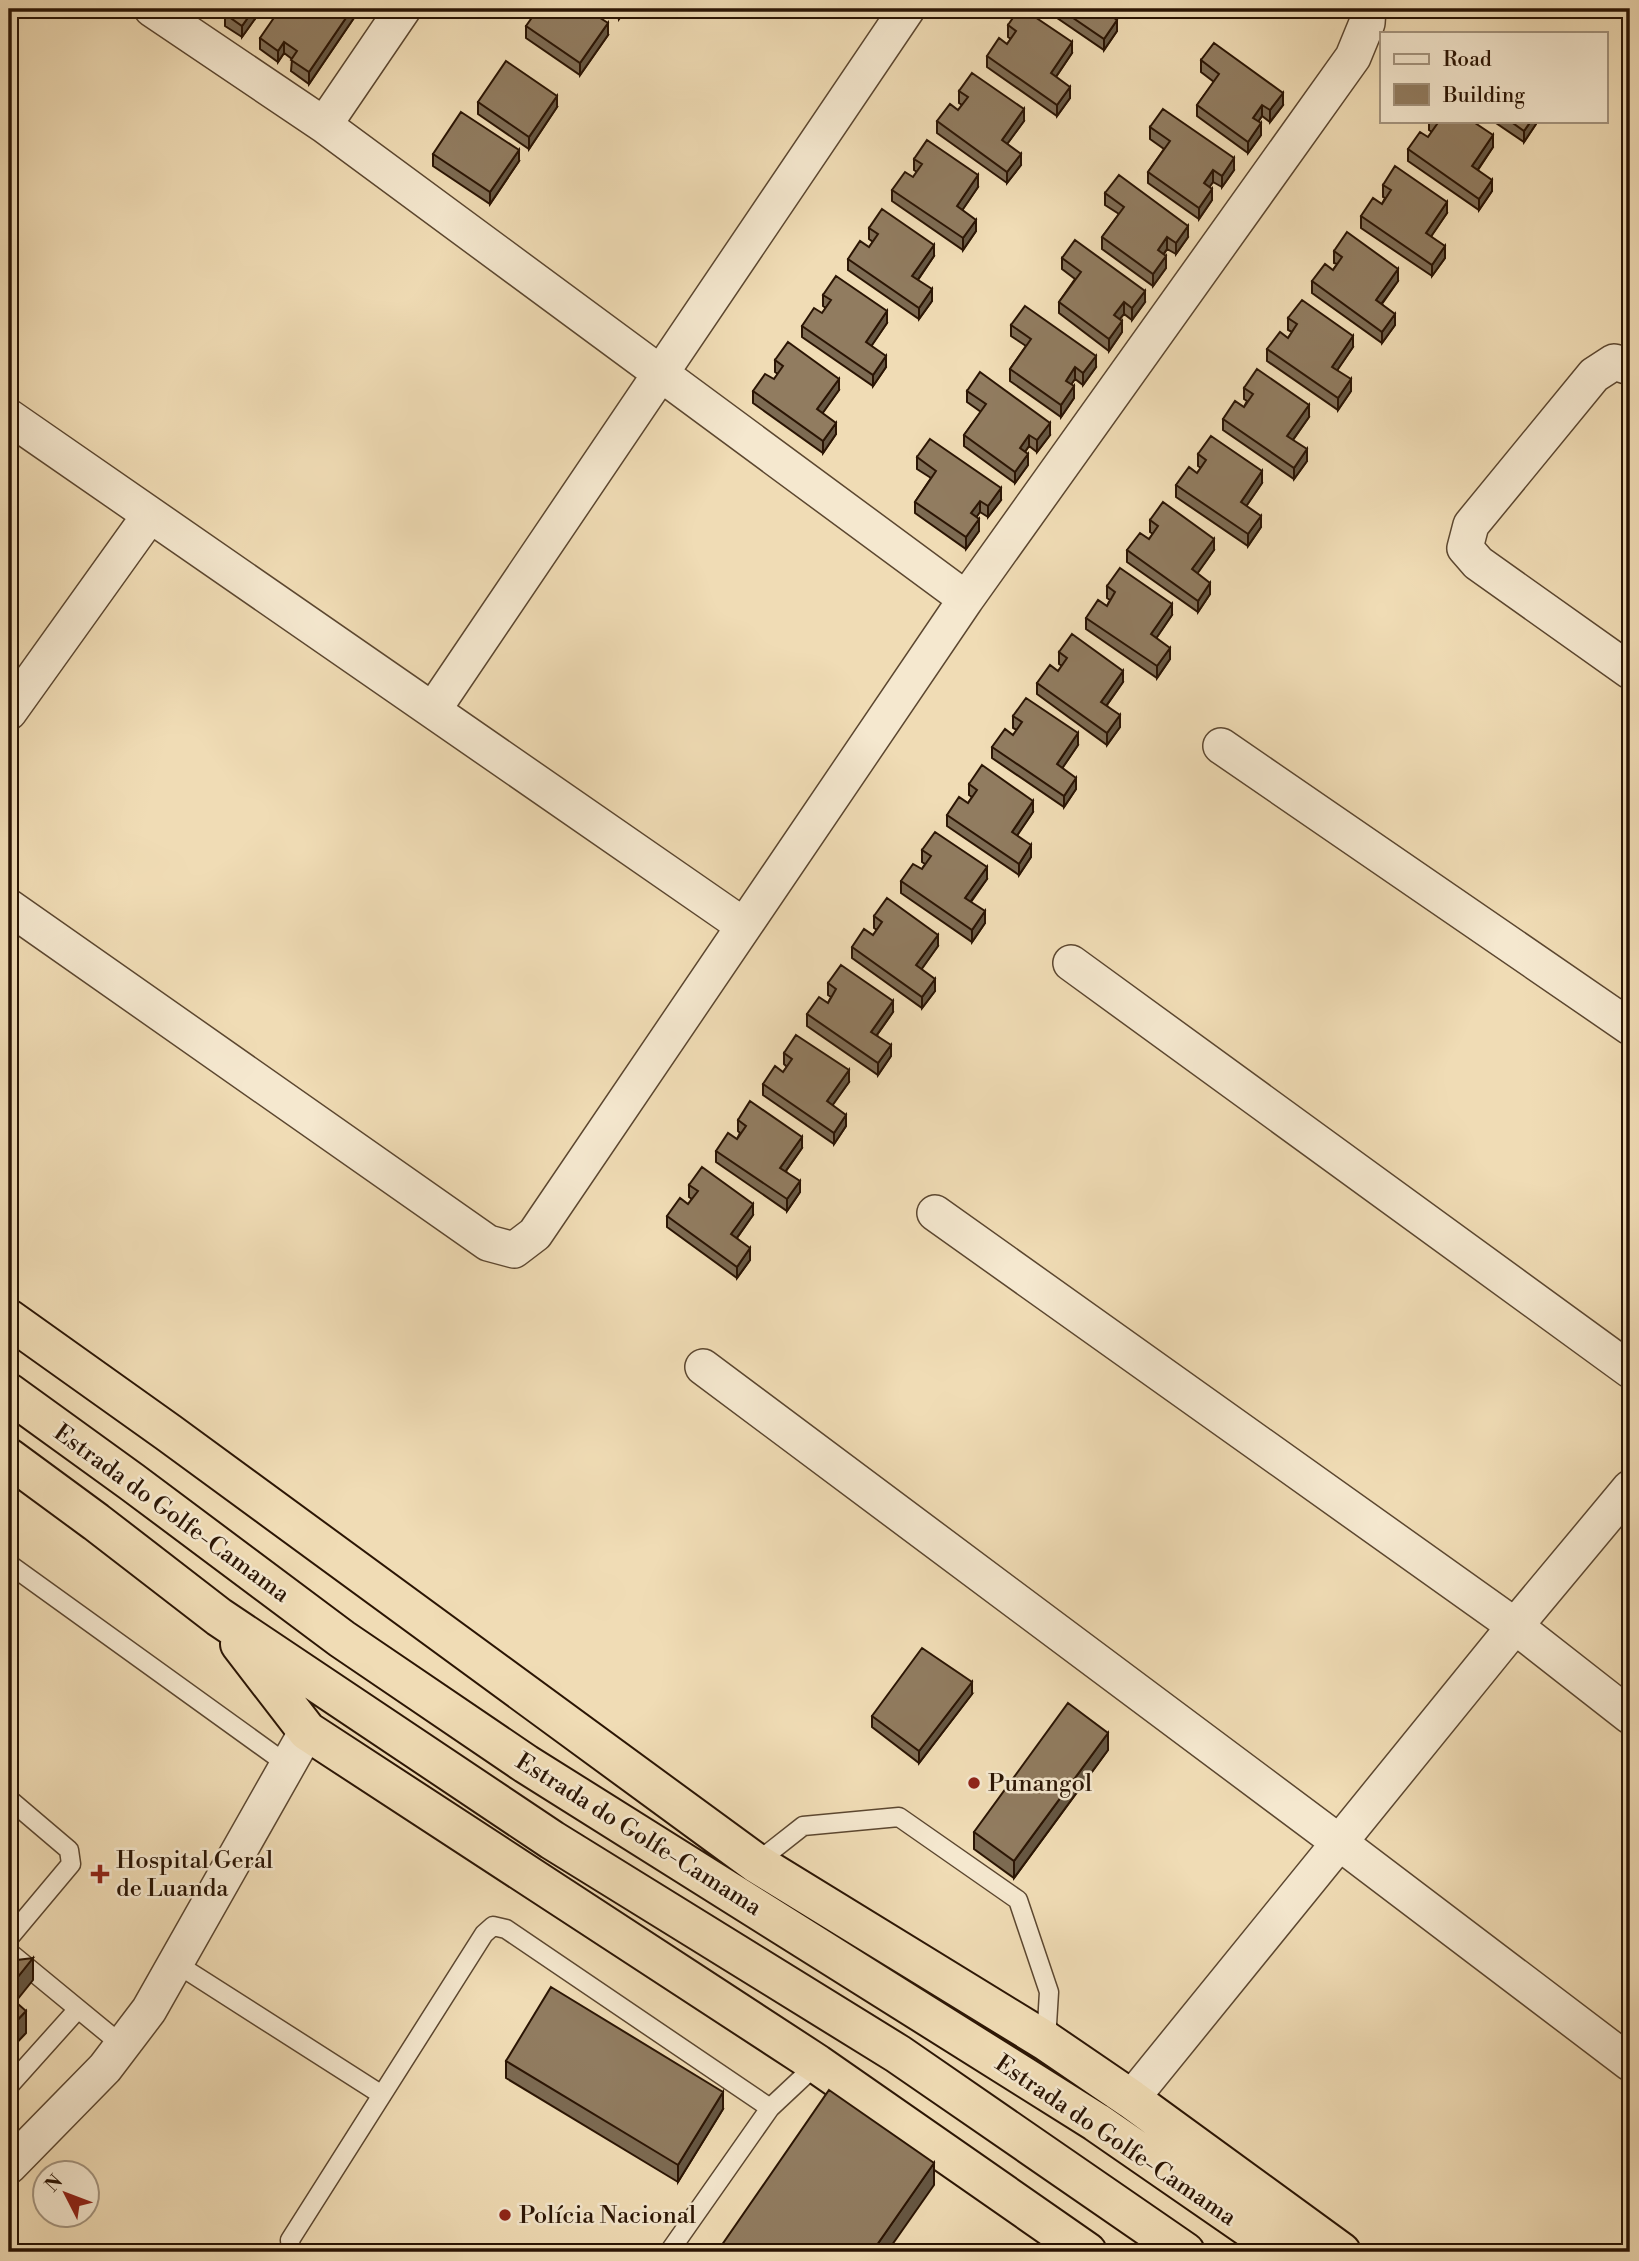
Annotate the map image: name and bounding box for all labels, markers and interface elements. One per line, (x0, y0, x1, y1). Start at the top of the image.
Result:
legend (1380, 32, 1608, 122)
text: Road (1443, 47, 1492, 73)
text: Building (1442, 83, 1525, 109)
street label: Estrada do Golfe-Camama (48, 1418, 296, 1610)
street label: Estrada do Golfe-Camama (510, 1747, 768, 1923)
place label: Punangol (988, 1769, 1092, 1799)
marker: Punangol (966, 1775, 982, 1791)
place label: Hospital Geral de Luanda (116, 1846, 273, 1904)
marker: Hospital Geral de Luanda (90, 1864, 110, 1884)
street label: Estrada do Golfe-Camama (989, 2049, 1242, 2233)
north arrow (32, 2160, 102, 2230)
text: N (40, 2170, 68, 2197)
place label: Polícia Nacional (519, 2201, 696, 2231)
marker: Polícia Nacional (497, 2207, 513, 2223)

